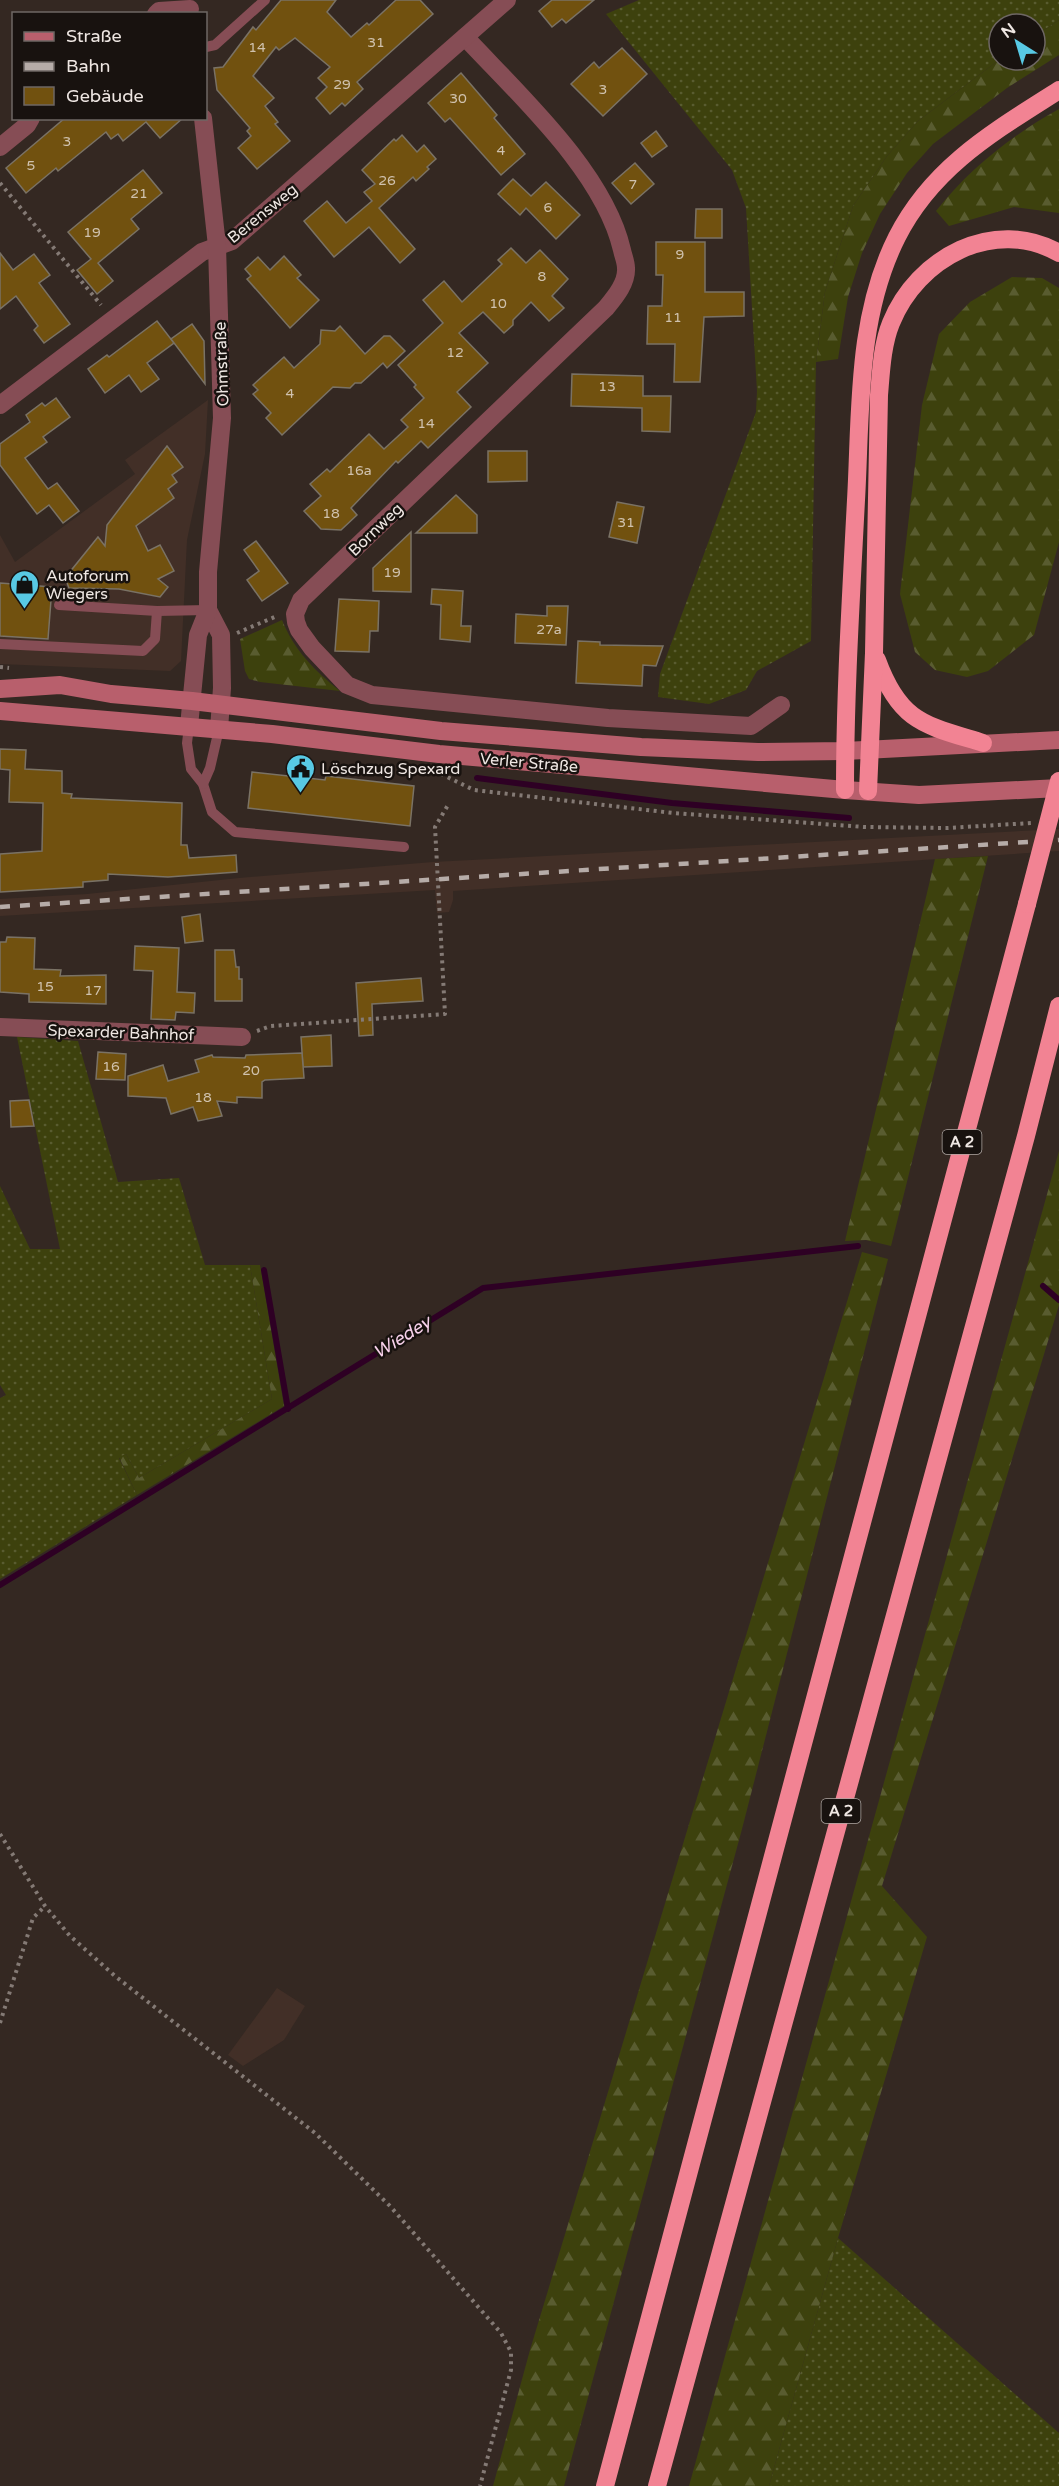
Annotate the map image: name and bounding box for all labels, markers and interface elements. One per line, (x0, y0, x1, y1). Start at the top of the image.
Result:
legend (12, 12, 207, 120)
north arrow (987, 12, 1047, 72)
text: N (997, 19, 1020, 43)
text: Straße (66, 25, 122, 47)
house number: 31 (367, 34, 385, 51)
house number: 14 (248, 39, 266, 56)
text: Bahn (66, 55, 111, 77)
house number: 29 (333, 76, 351, 93)
house number: 3 (599, 81, 607, 98)
text: Gebäude (66, 85, 144, 107)
house number: 30 (449, 90, 467, 107)
house number: 3 (63, 133, 71, 150)
house number: 4 (497, 142, 506, 159)
house number: 5 (27, 157, 35, 174)
house number: 26 (378, 172, 396, 189)
house number: 7 (629, 176, 637, 193)
street label: Berensweg (224, 180, 302, 248)
house number: 21 (130, 185, 148, 202)
house number: 6 (544, 199, 553, 216)
house number: 19 (83, 224, 101, 241)
house number: 9 (676, 246, 684, 263)
house number: 8 (538, 268, 547, 285)
house number: 10 (489, 295, 507, 312)
house number: 11 (664, 309, 682, 326)
street label: Ohmstraße (211, 321, 233, 407)
house number: 12 (446, 344, 464, 361)
house number: 13 (598, 378, 616, 395)
house number: 4 (286, 385, 295, 402)
house number: 14 (417, 415, 435, 432)
house number: 16a (346, 462, 372, 479)
street label: Bornweg (344, 499, 407, 561)
house number: 18 (322, 505, 340, 522)
house number: 31 (617, 514, 635, 531)
house number: 19 (383, 564, 401, 581)
place label: Autoforum Wiegers (46, 566, 129, 604)
shop icon: Autoforum Wiegers (9, 568, 41, 610)
house number: 27a (536, 621, 562, 638)
street label: Verler Straße (479, 749, 579, 777)
public building icon: Löschzug Spexard (284, 752, 316, 794)
place label: Löschzug Spexard (321, 759, 460, 779)
house number: 15 (36, 978, 54, 995)
house number: 17 (84, 982, 102, 999)
street label: Spexarder Bahnhof (47, 1020, 196, 1046)
house number: 16 (102, 1058, 120, 1075)
house number: 20 (242, 1062, 260, 1079)
house number: 18 (194, 1089, 212, 1106)
road number: A 2 (942, 1130, 982, 1154)
water label: Wiedey (369, 1310, 437, 1363)
road number: A 2 (822, 1799, 860, 1823)

